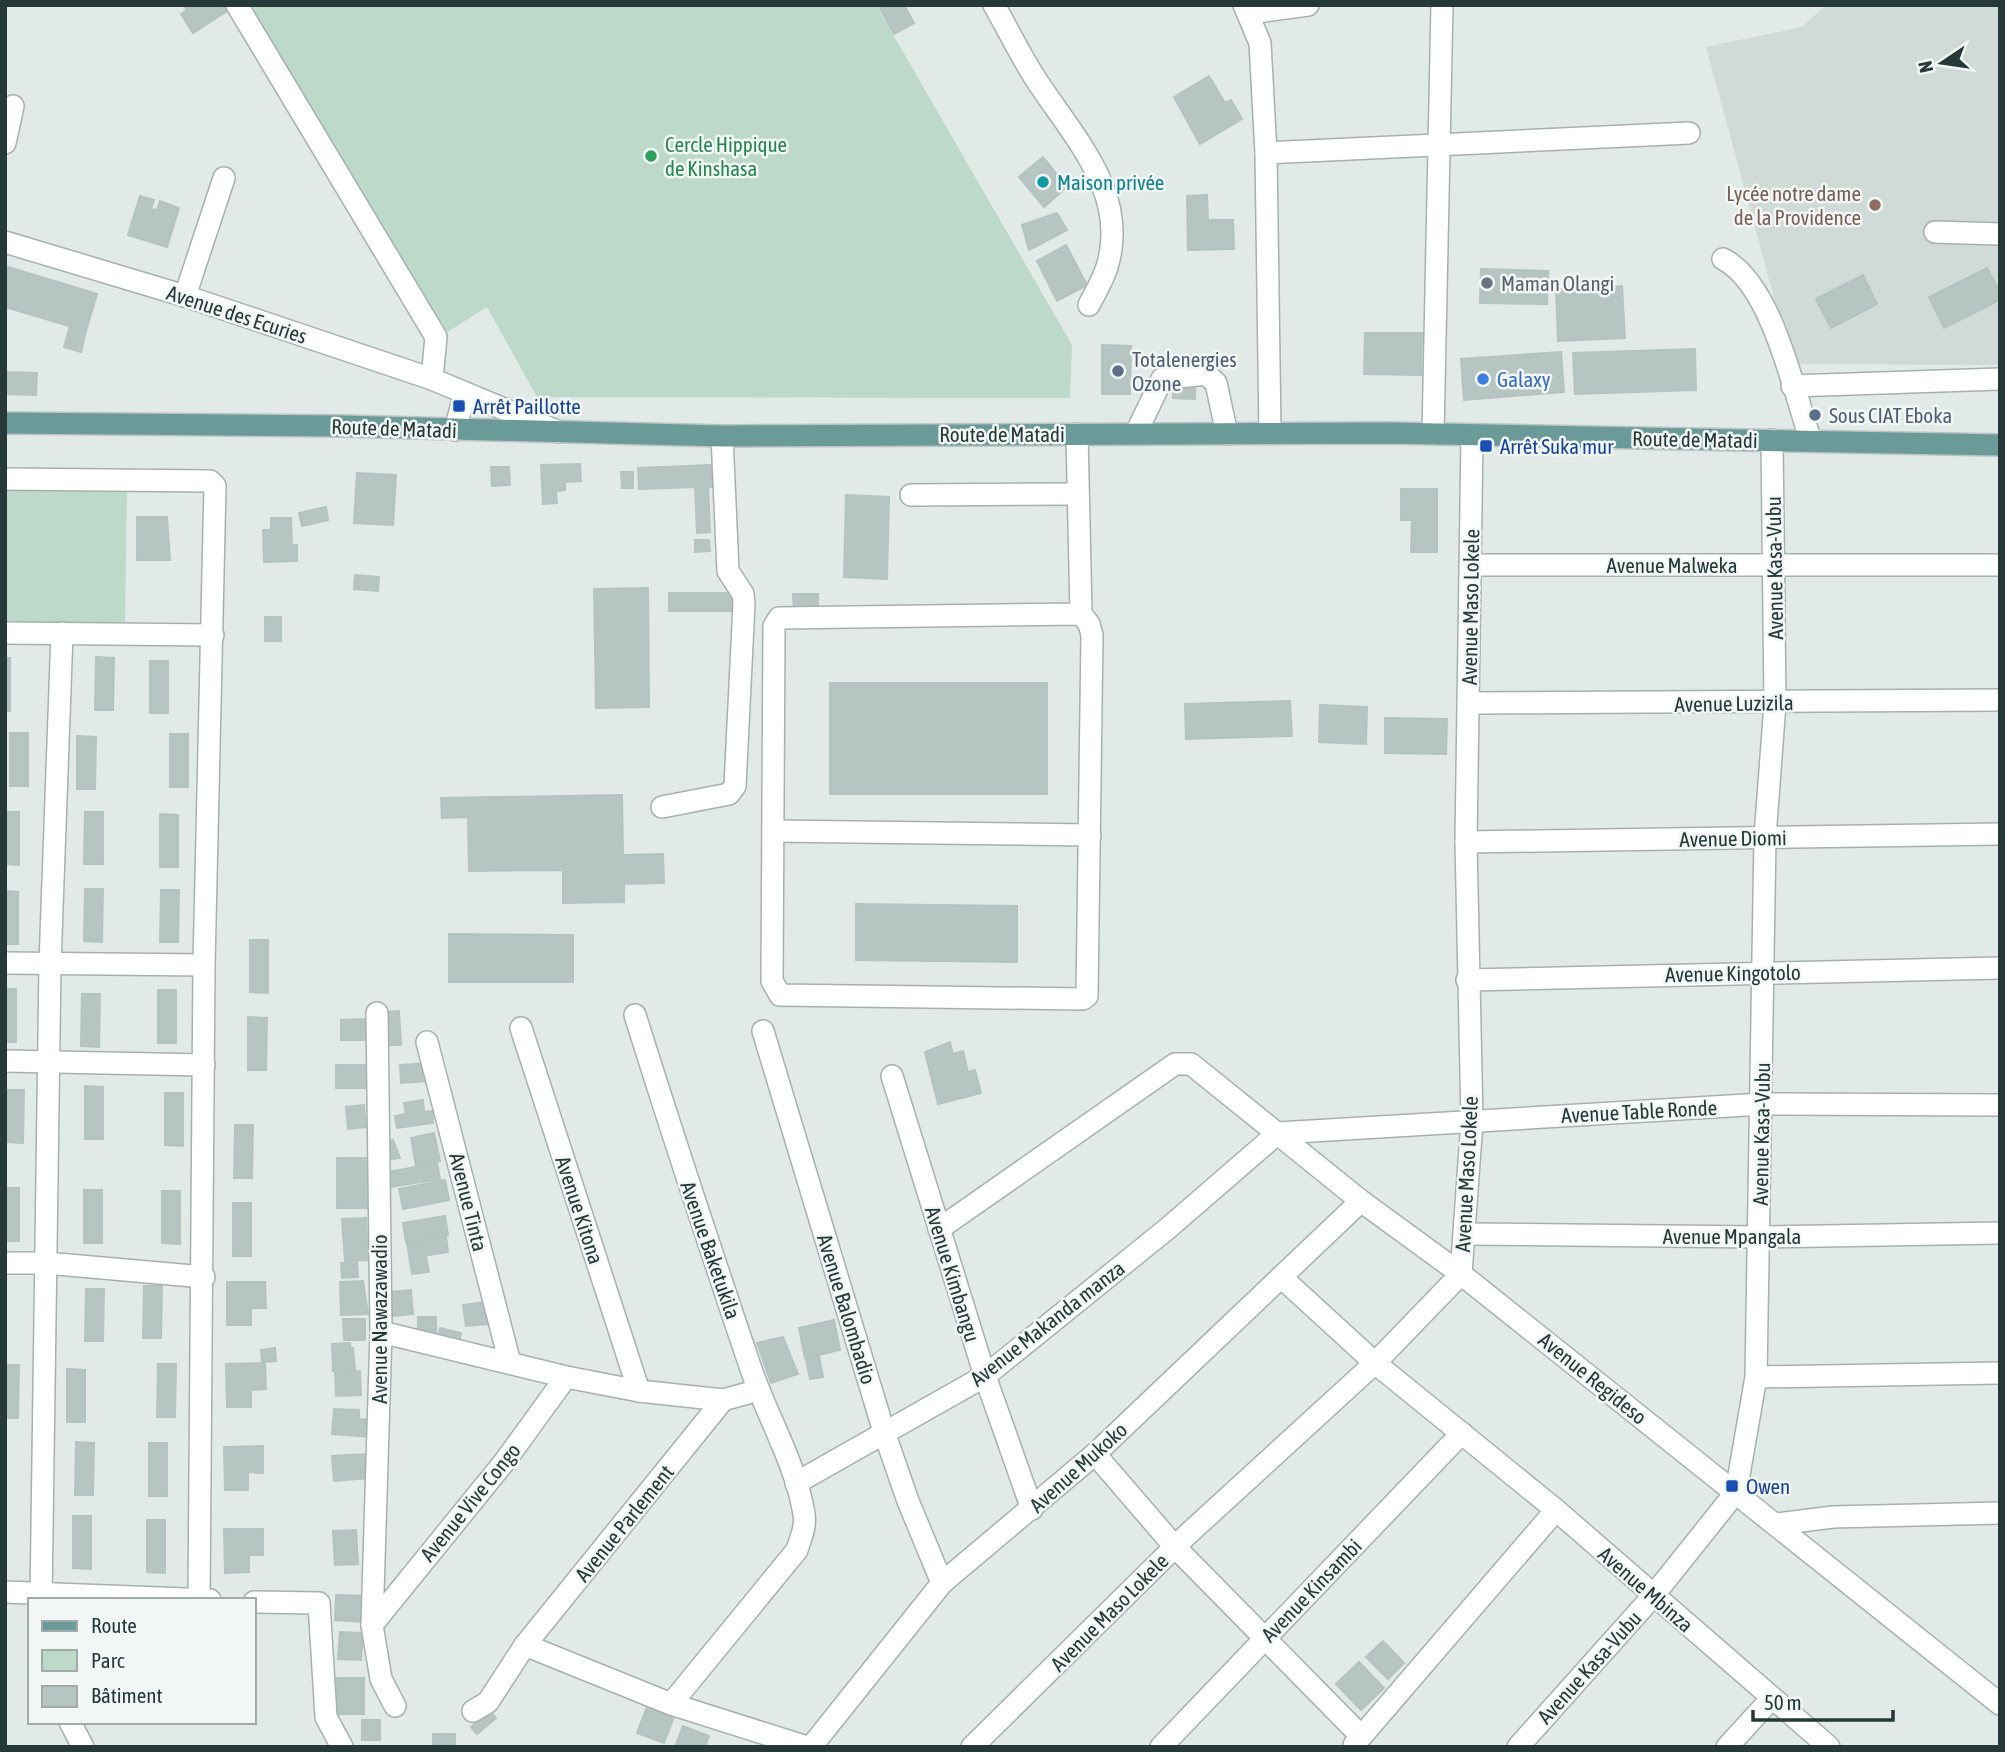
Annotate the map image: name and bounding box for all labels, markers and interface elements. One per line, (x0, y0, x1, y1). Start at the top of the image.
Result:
north arrow (1907, 28, 1977, 98)
text: N (1913, 59, 1937, 75)
place label: Cercle Hippique de Kinshasa (665, 132, 787, 180)
marker: Cercle Hippique de Kinshasa (643, 148, 659, 164)
place label: Maison privée (1057, 170, 1164, 194)
marker: Maison privée (1035, 174, 1051, 190)
place label: Lycée notre dame de la Providence (1726, 181, 1861, 229)
marker: Lycée notre dame de la Providence (1867, 197, 1883, 213)
place label: Maman Olangi (1501, 271, 1614, 295)
marker: Maman Olangi (1479, 275, 1495, 291)
street label: Avenue des Ecuries (164, 280, 310, 348)
place label: Totalenergies Ozone (1132, 347, 1237, 395)
marker: Totalenergies Ozone (1110, 363, 1126, 379)
place label: Galaxy (1497, 367, 1551, 391)
marker: Galaxy (1475, 371, 1491, 387)
place label: Arrêt Paillotte (473, 394, 581, 418)
marker: Arrêt Paillotte (451, 398, 467, 414)
place label: Sous CIAT Eboka (1829, 403, 1952, 427)
marker: Sous CIAT Eboka (1807, 407, 1823, 423)
street label: Route de Matadi (331, 414, 457, 442)
street label: Route de Matadi (939, 422, 1065, 446)
street label: Route de Matadi (1632, 426, 1758, 452)
place label: Arrêt Suka mur (1500, 434, 1614, 458)
marker: Arrêt Suka mur (1478, 438, 1494, 454)
street label: Avenue Kasa-Vubu (1761, 496, 1787, 640)
street label: Avenue Maso Lokele (1457, 529, 1483, 685)
street label: Avenue Malweka (1606, 553, 1738, 577)
street label: Avenue Luzizila (1674, 690, 1794, 716)
street label: Avenue Diomi (1679, 825, 1787, 851)
street label: Avenue Kingotolo (1665, 960, 1801, 986)
street label: Avenue Kasa-Vubu (1748, 1062, 1774, 1206)
street label: Avenue Maso Lokele (1450, 1095, 1482, 1253)
street label: Avenue Table Ronde (1560, 1095, 1718, 1127)
street label: Avenue Tinta (445, 1150, 493, 1254)
street label: Avenue Kitona (551, 1153, 609, 1267)
street label: Avenue Baketukila (676, 1178, 746, 1322)
street label: Avenue Kimbangu (921, 1203, 985, 1345)
street label: Avenue Mpangala (1663, 1224, 1801, 1248)
street label: Avenue Balombadio (813, 1231, 881, 1387)
street label: Avenue Nawazawadio (367, 1234, 391, 1404)
street label: Avenue Makanda manza (965, 1255, 1129, 1391)
street label: Avenue Regideso (1534, 1327, 1652, 1429)
street label: Avenue Mukoko (1024, 1417, 1132, 1517)
street label: Avenue Vive Congo (415, 1438, 525, 1566)
street label: Avenue Parlement (570, 1460, 678, 1586)
place label: Owen (1746, 1474, 1790, 1498)
marker: Owen (1724, 1478, 1740, 1494)
street label: Avenue Kinsambi (1256, 1534, 1366, 1646)
street label: Avenue Mbinza (1594, 1541, 1698, 1637)
street label: Avenue Maso Lokele (1045, 1548, 1173, 1676)
legend (28, 1598, 256, 1724)
street label: Avenue Kasa-Vubu (1532, 1606, 1646, 1728)
text: Route (91, 1613, 137, 1637)
text: Parc (91, 1648, 125, 1672)
scale bar (1753, 1678, 1893, 1722)
text: Bâtiment (91, 1683, 162, 1707)
text: 50 m (1764, 1690, 1802, 1714)

